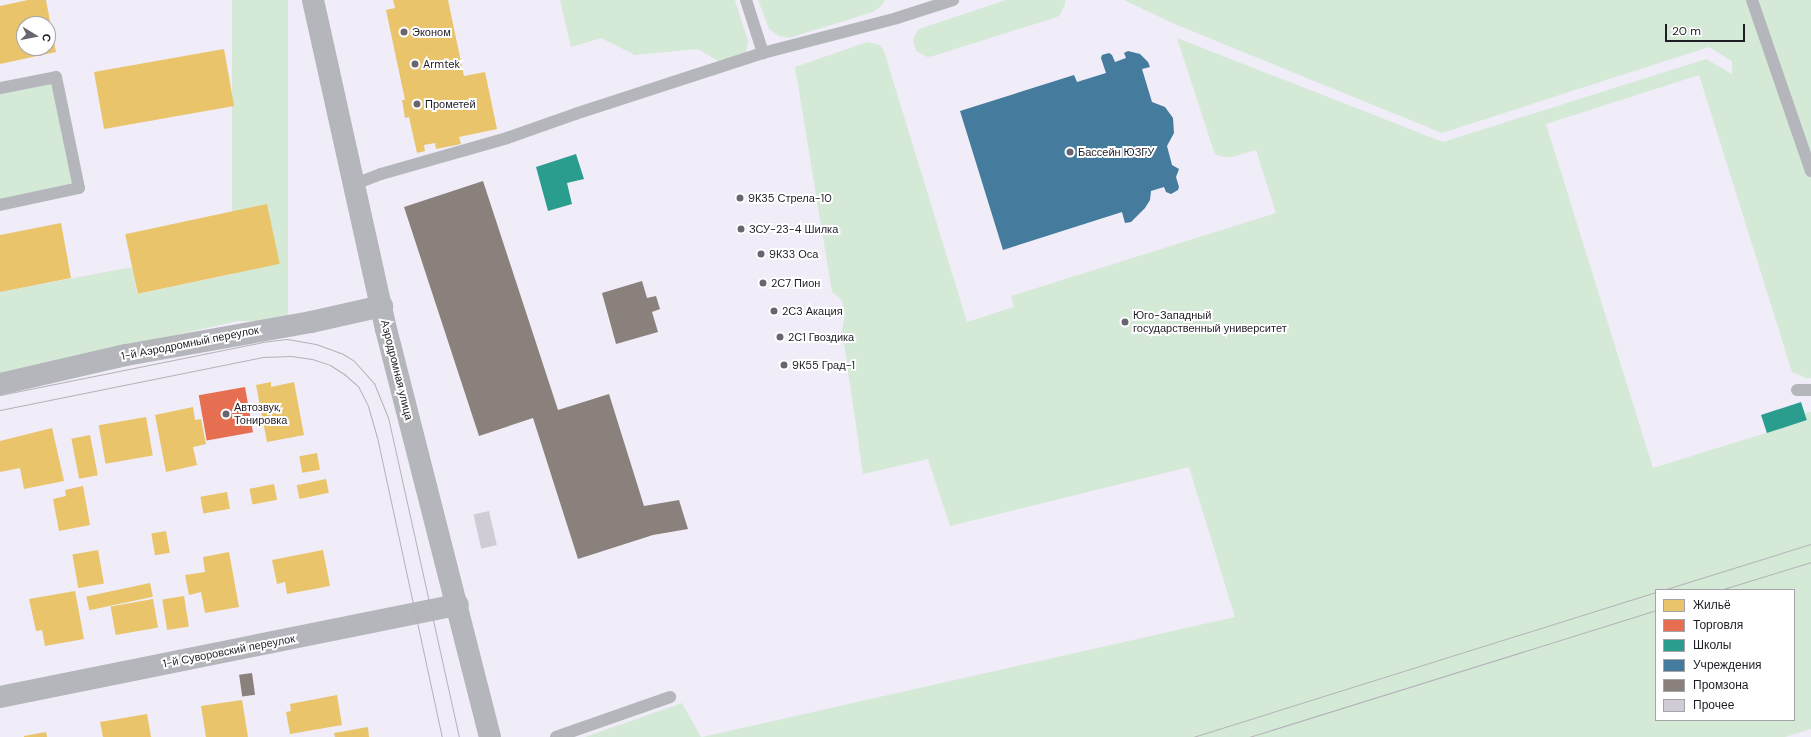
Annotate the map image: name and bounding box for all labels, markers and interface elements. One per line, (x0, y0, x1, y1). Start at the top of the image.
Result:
north arrow (16, 16, 56, 56)
scale bar (1667, 16, 1747, 42)
text: 20 m (1672, 23, 1701, 39)
place label: Эконом (412, 25, 451, 39)
marker: Эконом (399, 27, 409, 37)
text: С (39, 33, 54, 43)
place label: Armtek (423, 57, 460, 71)
marker: Armtek (410, 59, 420, 69)
place label: Прометей (425, 97, 476, 111)
marker: Прометей (412, 99, 422, 109)
place label: Бассейн ЮЗГУ (1078, 145, 1154, 159)
marker: Бассейн ЮЗГУ (1065, 147, 1075, 157)
place label: 9К35 Стрела-10 (748, 191, 832, 205)
marker: 9К35 Стрела-10 (735, 193, 745, 203)
place label: ЗСУ-23-4 Шилка (749, 222, 838, 236)
marker: ЗСУ-23-4 Шилка (736, 224, 746, 234)
place label: 9К33 Оса (769, 247, 818, 261)
marker: 9К33 Оса (756, 249, 766, 259)
place label: 2С7 Пион (771, 276, 820, 290)
marker: 2С7 Пион (758, 278, 768, 288)
place label: 2С3 Акация (782, 304, 843, 318)
marker: 2С3 Акация (769, 306, 779, 316)
place label: Юго-Западный государственный университет (1133, 309, 1287, 335)
marker: Юго-Западный государственный университет (1120, 317, 1130, 327)
street label: Аэродромная улица (378, 319, 416, 421)
street label: 1-й Аэродромный переулок (120, 323, 260, 363)
place label: 2С1 Гвоздика (788, 330, 854, 344)
marker: 2С1 Гвоздика (775, 332, 785, 342)
place label: 9К55 Град-1 (792, 358, 855, 372)
marker: 9К55 Град-1 (779, 360, 789, 370)
place label: Автозвук, Тонировка (234, 401, 287, 427)
marker: Автозвук, Тонировка (221, 409, 231, 419)
legend (1655, 589, 1795, 721)
text: Жильё (1693, 597, 1731, 613)
text: Торговля (1693, 617, 1743, 633)
street label: 1-й Суворовский переулок (162, 632, 296, 670)
text: Школы (1693, 637, 1731, 653)
text: Учреждения (1693, 657, 1762, 673)
text: Промзона (1693, 677, 1748, 693)
text: Прочее (1693, 697, 1734, 713)

